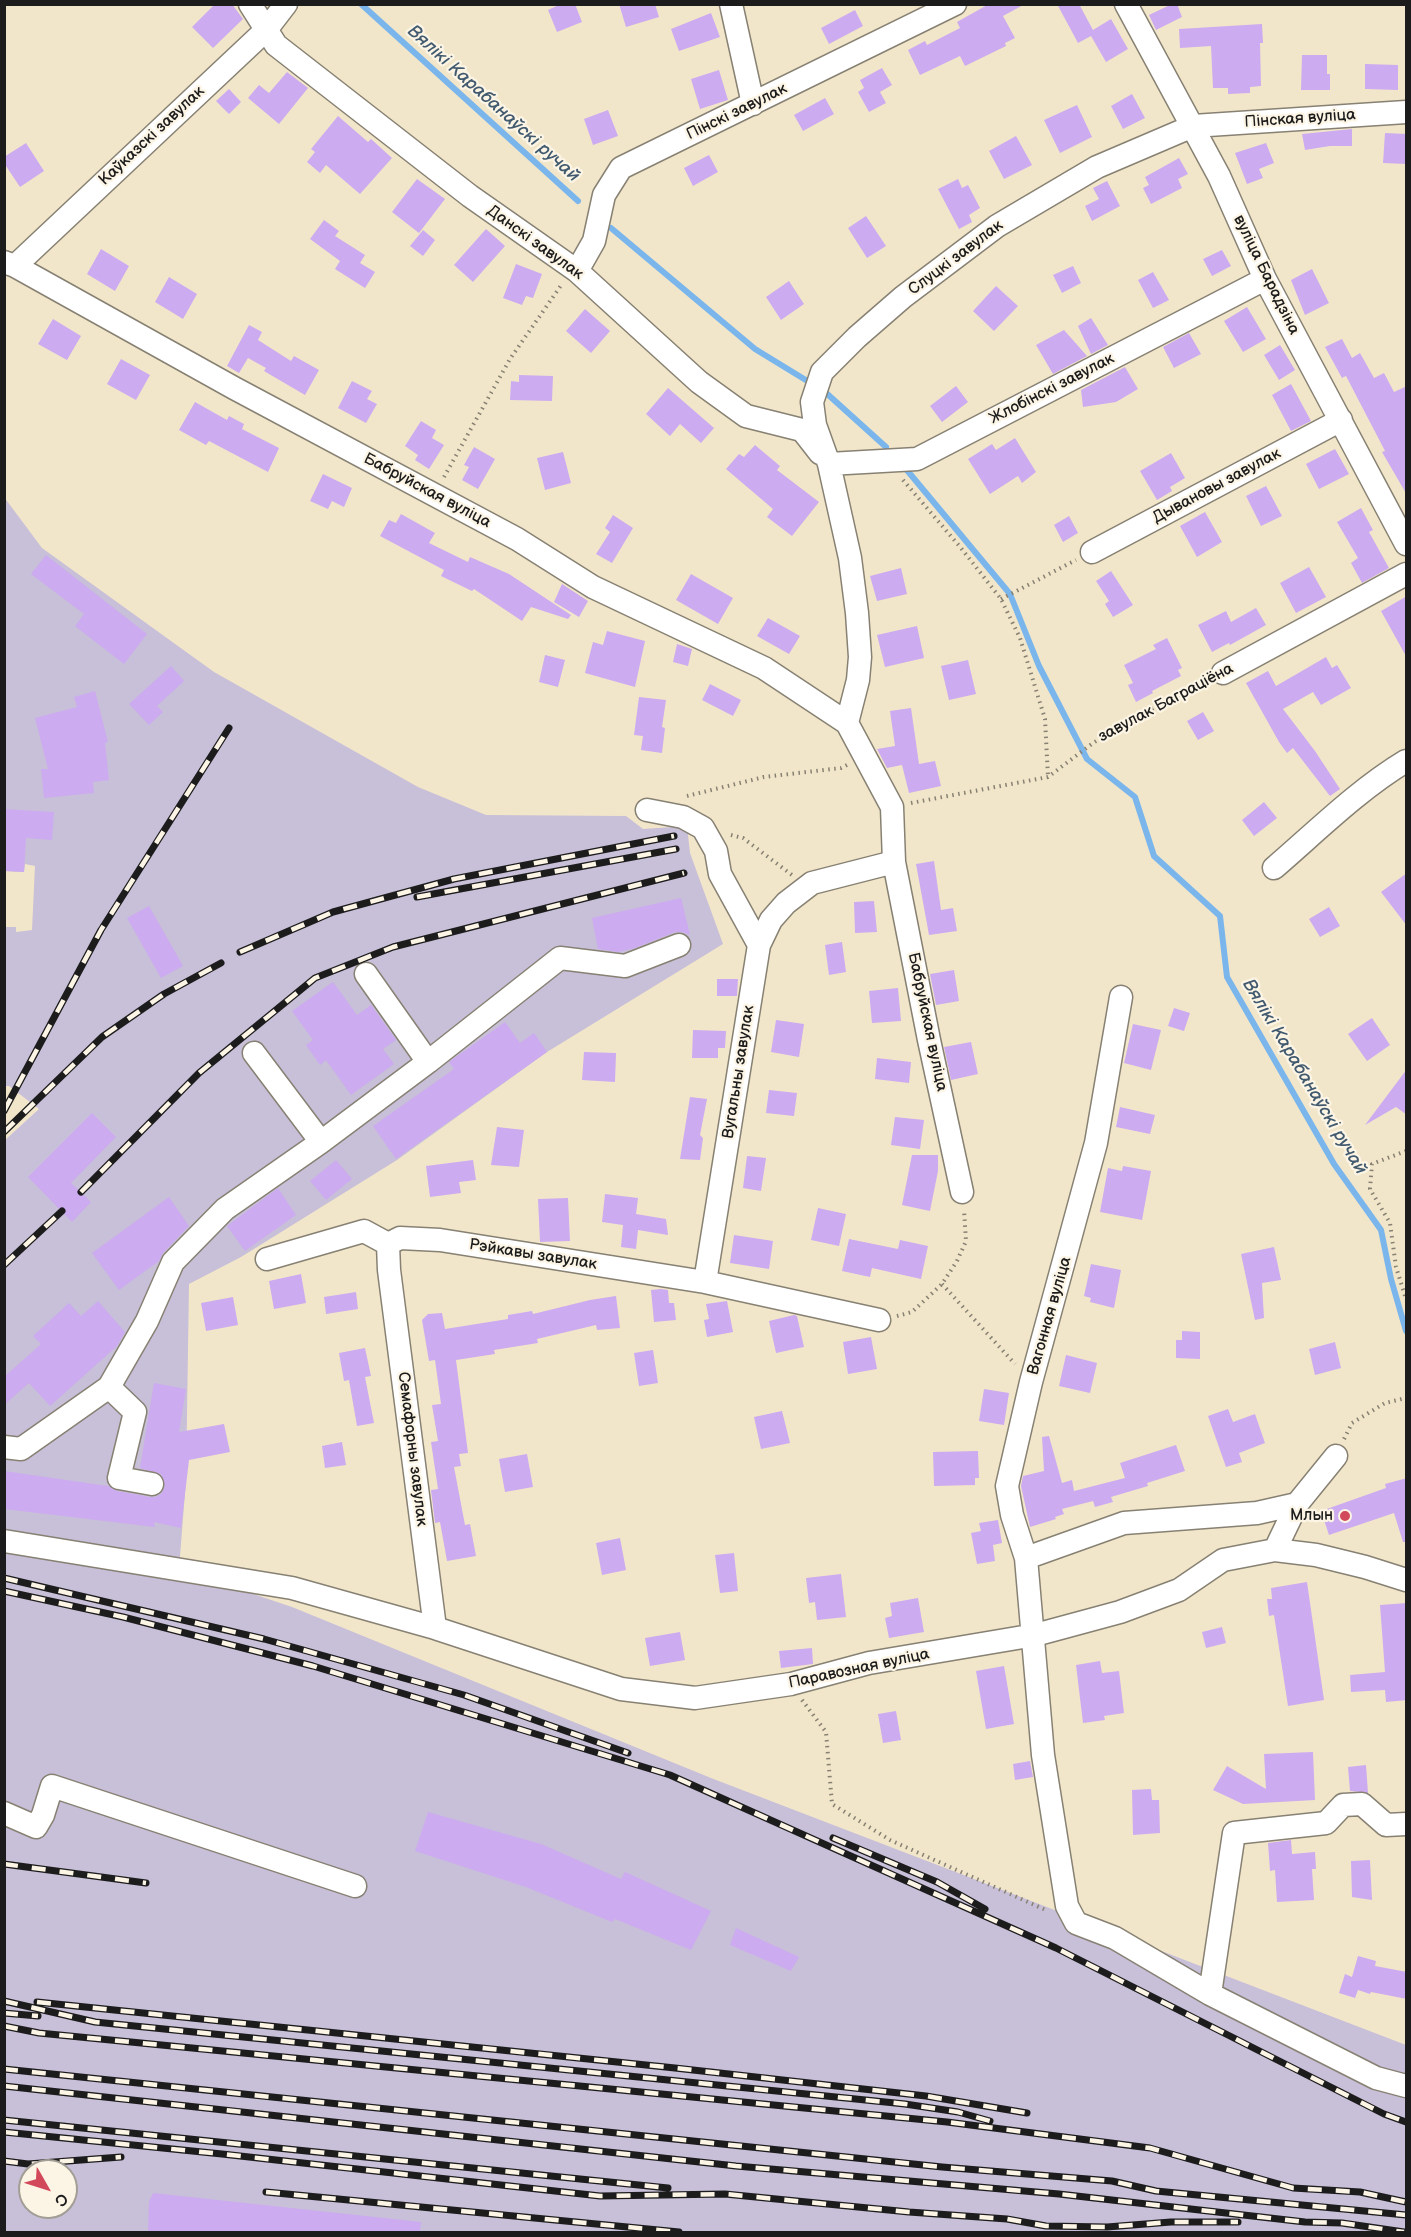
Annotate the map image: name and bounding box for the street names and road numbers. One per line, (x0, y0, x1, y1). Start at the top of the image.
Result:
street label: Пінскі завулак (684, 79, 790, 145)
street label: Каўказскі завулак (95, 82, 209, 190)
street label: Пінская вуліца (1244, 106, 1356, 132)
street label: Данскі завулак (483, 202, 587, 284)
street label: вуліца Барадзіна (1229, 212, 1303, 338)
street label: Слуцкі завулак (905, 216, 1007, 300)
street label: Жлобінскі завулак (986, 349, 1118, 429)
street label: Дывановы завулак (1150, 444, 1284, 528)
street label: Бабруйская вуліца (360, 449, 494, 533)
street label: завулак Баграціёна (1095, 659, 1237, 747)
street label: Бабруйская вуліца (903, 951, 951, 1093)
street label: Вугальны завулак (719, 1004, 759, 1140)
street label: Рэйкавы завулак (468, 1235, 598, 1275)
street label: Вагонная вуліца (1024, 1255, 1076, 1377)
street label: Семафорны завулак (393, 1371, 431, 1527)
street label: Паравозная вуліца (787, 1645, 931, 1693)

